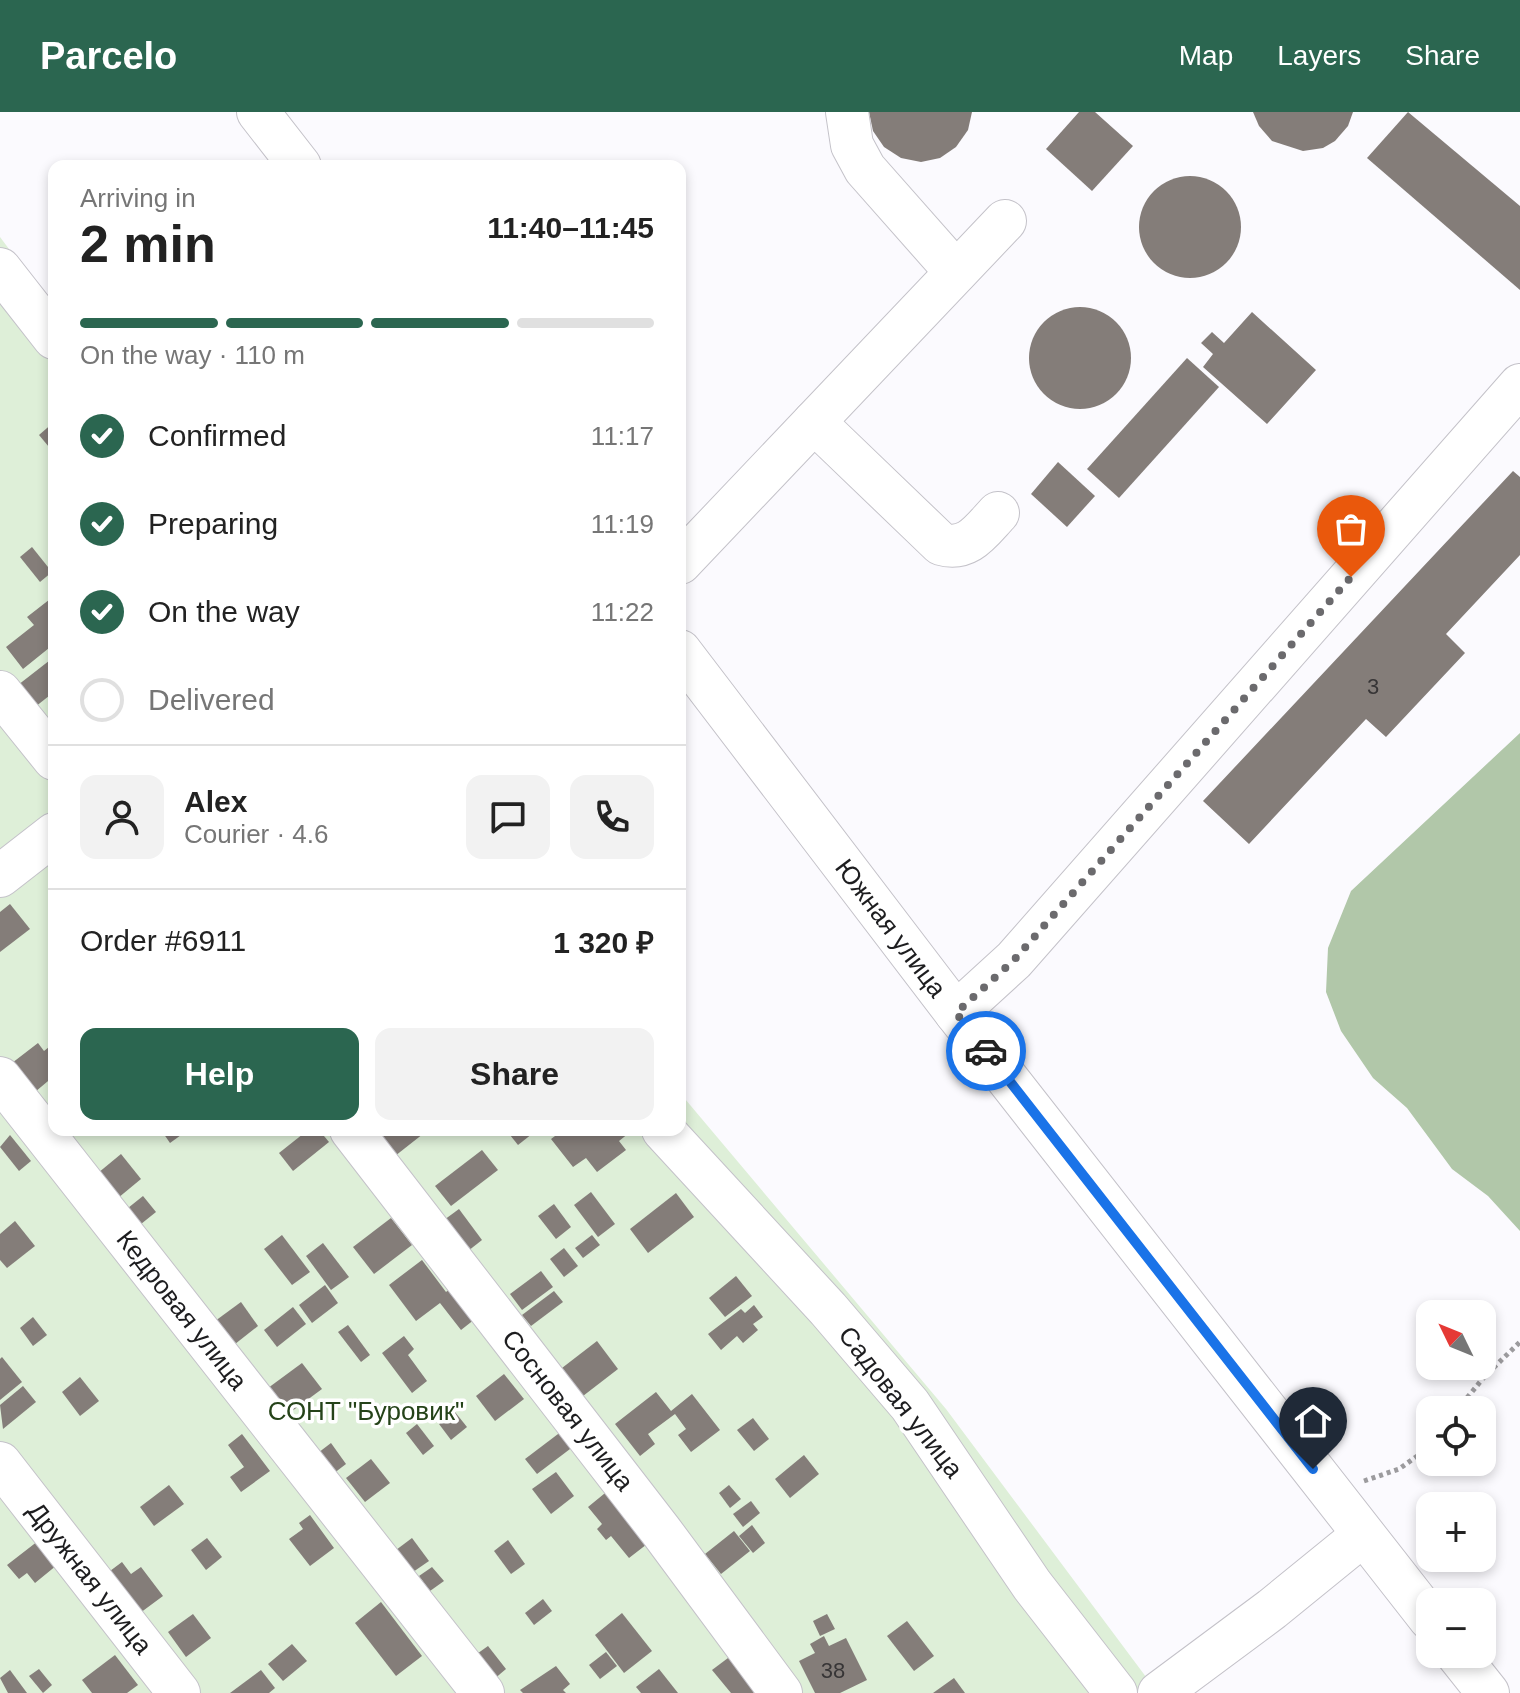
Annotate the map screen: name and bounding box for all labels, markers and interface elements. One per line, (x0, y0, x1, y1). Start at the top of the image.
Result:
text: Parcelo (40, 35, 177, 77)
text: Map (1179, 40, 1233, 71)
text: Layers (1277, 40, 1361, 71)
text: Share (1405, 40, 1480, 71)
text: Arriving in (80, 183, 196, 213)
text: 11:40–11:45 (487, 211, 654, 244)
text: 2 min (80, 215, 216, 273)
text: On the way · 110 m (80, 340, 305, 370)
icon: check (80, 414, 124, 458)
text: Confirmed (148, 419, 286, 452)
text: 11:17 (591, 421, 654, 451)
pin (1317, 495, 1385, 577)
icon: check (80, 502, 124, 546)
text: Preparing (148, 507, 278, 540)
icon: bag (1329, 507, 1373, 551)
text: 11:19 (591, 509, 654, 539)
icon: check (80, 590, 124, 634)
text: On the way (148, 595, 300, 628)
text: 11:22 (591, 597, 654, 627)
house number: 3 (1367, 674, 1379, 699)
text: Delivered (148, 683, 275, 716)
button: person (80, 775, 164, 859)
button: chat (466, 775, 550, 859)
button: phone (570, 775, 654, 859)
text: Alex (184, 785, 247, 818)
text: Courier · 4.6 (184, 819, 329, 849)
street label: Южная улица (829, 853, 953, 1003)
text: Order #6911 (80, 924, 246, 957)
text: 1 320 ₽ (553, 926, 654, 959)
courier (946, 1011, 1026, 1091)
button: Help (80, 1028, 359, 1120)
button: Share (375, 1028, 654, 1120)
icon: car (964, 1029, 1008, 1073)
street label: Кедровая улица (110, 1224, 254, 1396)
north arrow (1416, 1300, 1496, 1380)
map controls (1416, 1300, 1496, 1668)
street label: Садовая улица (833, 1320, 970, 1484)
street label: Сосновая улица (496, 1324, 640, 1497)
pin (1279, 1387, 1347, 1469)
park label: СОНТ "Буровик" (268, 1396, 464, 1426)
button: locate (1416, 1396, 1496, 1476)
icon: home (1291, 1399, 1335, 1443)
button: + (1416, 1492, 1496, 1572)
street label: Дружная улица (22, 1496, 159, 1660)
button: − (1416, 1588, 1496, 1668)
house number: 38 (821, 1658, 845, 1683)

